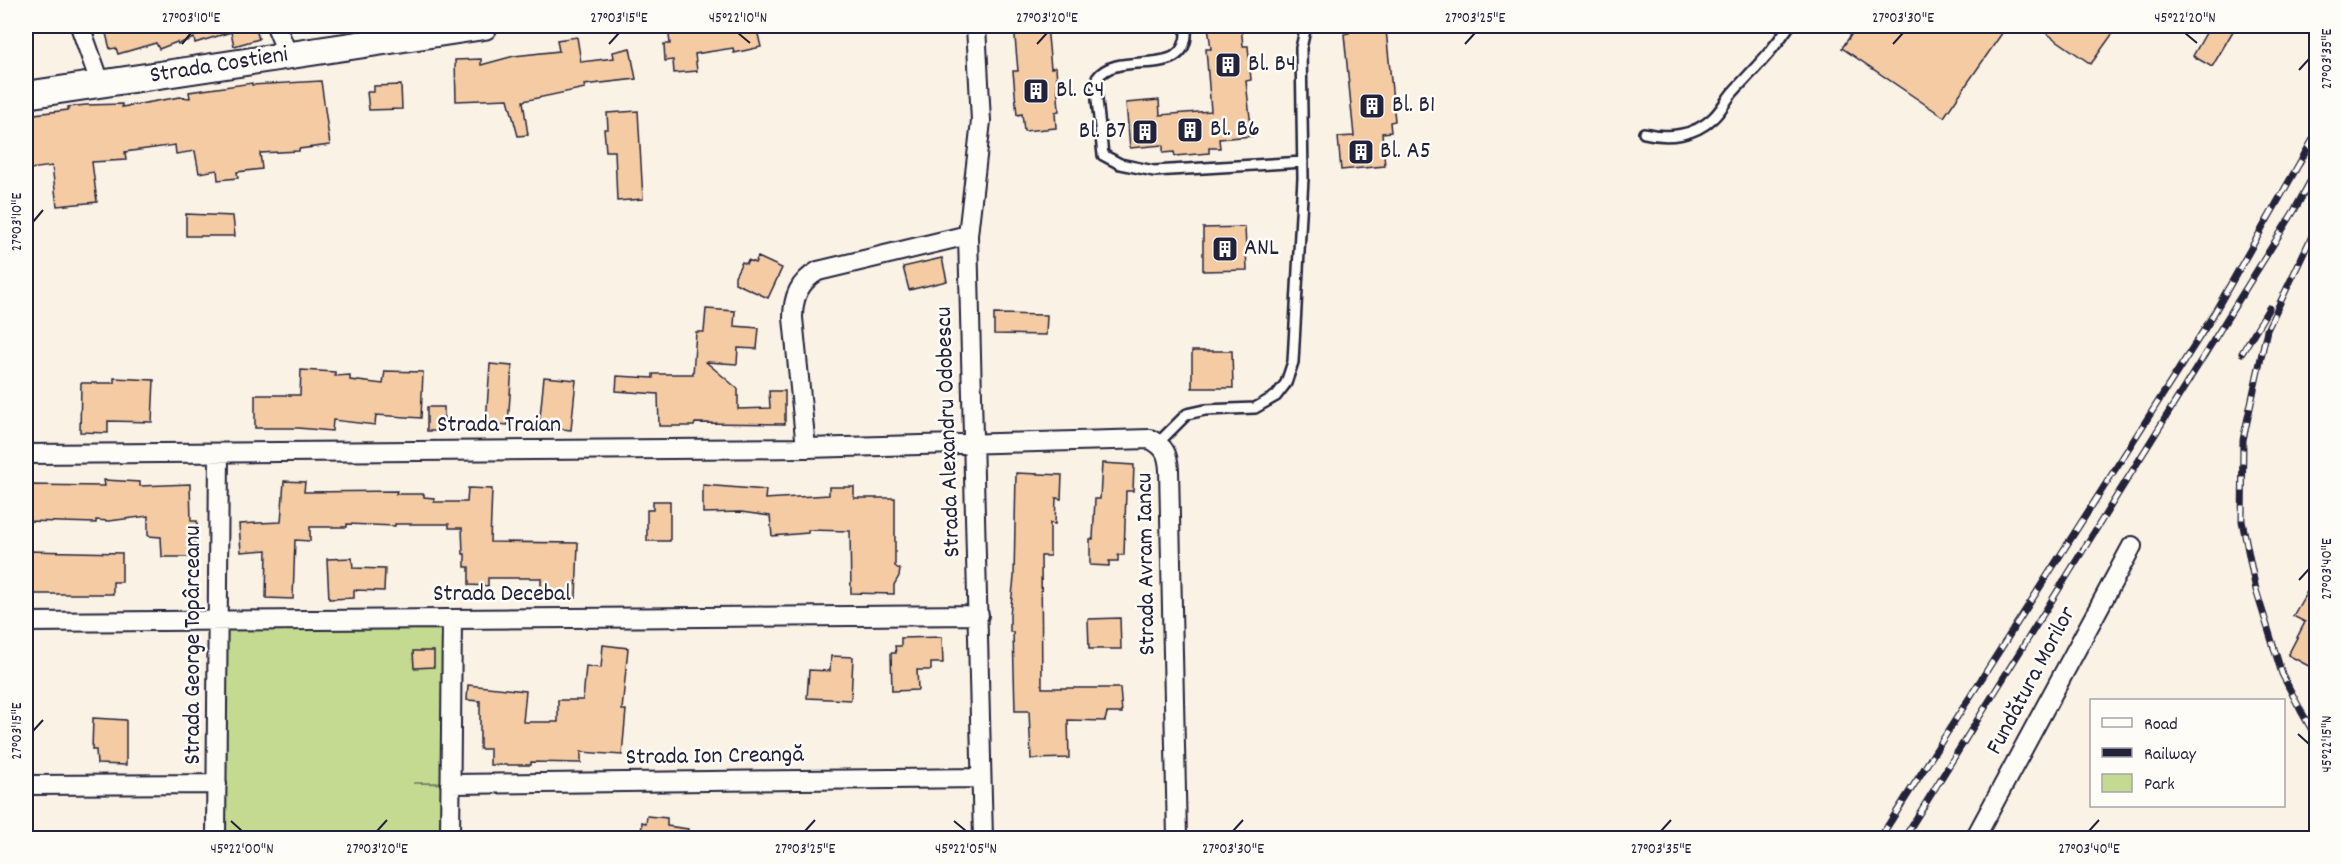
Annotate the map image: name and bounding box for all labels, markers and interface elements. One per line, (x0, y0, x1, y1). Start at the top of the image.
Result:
text: 27°03'10"E (162, 8, 220, 30)
text: 27°03'15"E (590, 8, 648, 30)
text: 45°22'10"N (709, 8, 767, 30)
text: 27°03'20"E (1016, 8, 1078, 30)
text: 27°03'25"E (1445, 8, 1505, 30)
text: 27°03'30"E (1872, 8, 1934, 30)
text: 45°22'20"N (2154, 8, 2216, 30)
text: 27°03'35"E (2317, 28, 2339, 89)
street label: Strada Costieni (147, 38, 291, 94)
place label: Bl. B4 (1248, 48, 1296, 82)
building icon: Bl. B4 (1213, 50, 1243, 80)
place label: Bl. C4 (1056, 74, 1104, 108)
building icon: Bl. C4 (1021, 76, 1051, 106)
place label: Bl. B1 (1392, 89, 1435, 123)
building icon: Bl. B1 (1357, 91, 1387, 121)
place label: Bl. B6 (1210, 113, 1260, 147)
place label: Bl. B7 (1079, 115, 1126, 149)
building icon: Bl. B6 (1175, 115, 1205, 145)
building icon: Bl. B7 (1130, 117, 1160, 147)
place label: Bl. A5 (1380, 135, 1431, 169)
building icon: Bl. A5 (1346, 137, 1376, 167)
text: 27°03'10"E (7, 193, 29, 251)
place label: ANL (1244, 232, 1279, 266)
building icon: ANL (1210, 234, 1240, 264)
street label: Strada Alexandru Odobescu (928, 306, 970, 558)
street label: Strada Traian (437, 409, 561, 443)
street label: Strada Avram Iancu (1128, 472, 1166, 656)
street label: Strada George Topârceanu (177, 525, 211, 765)
text: 27°03'40"E (2317, 538, 2339, 600)
street label: Strada Decebal (433, 578, 571, 612)
street label: Fundătura Morilor (1979, 601, 2085, 761)
legend (2090, 699, 2285, 807)
text: 27°03'15"E (7, 702, 29, 760)
text: Road (2144, 713, 2178, 738)
text: 45°22'15"N (2317, 715, 2339, 773)
street label: Strada Ion Creangă (625, 738, 805, 776)
text: Railway (2144, 743, 2197, 768)
text: Park (2144, 773, 2175, 798)
text: 45°22'00"N (210, 839, 274, 861)
text: 27°03'20"E (346, 839, 408, 861)
text: 27°03'25"E (775, 839, 835, 861)
text: 45°22'05"N (935, 839, 997, 861)
text: 27°03'30"E (1202, 839, 1264, 861)
text: 27°03'35"E (1631, 839, 1692, 861)
text: 27°03'40"E (2058, 839, 2120, 861)

